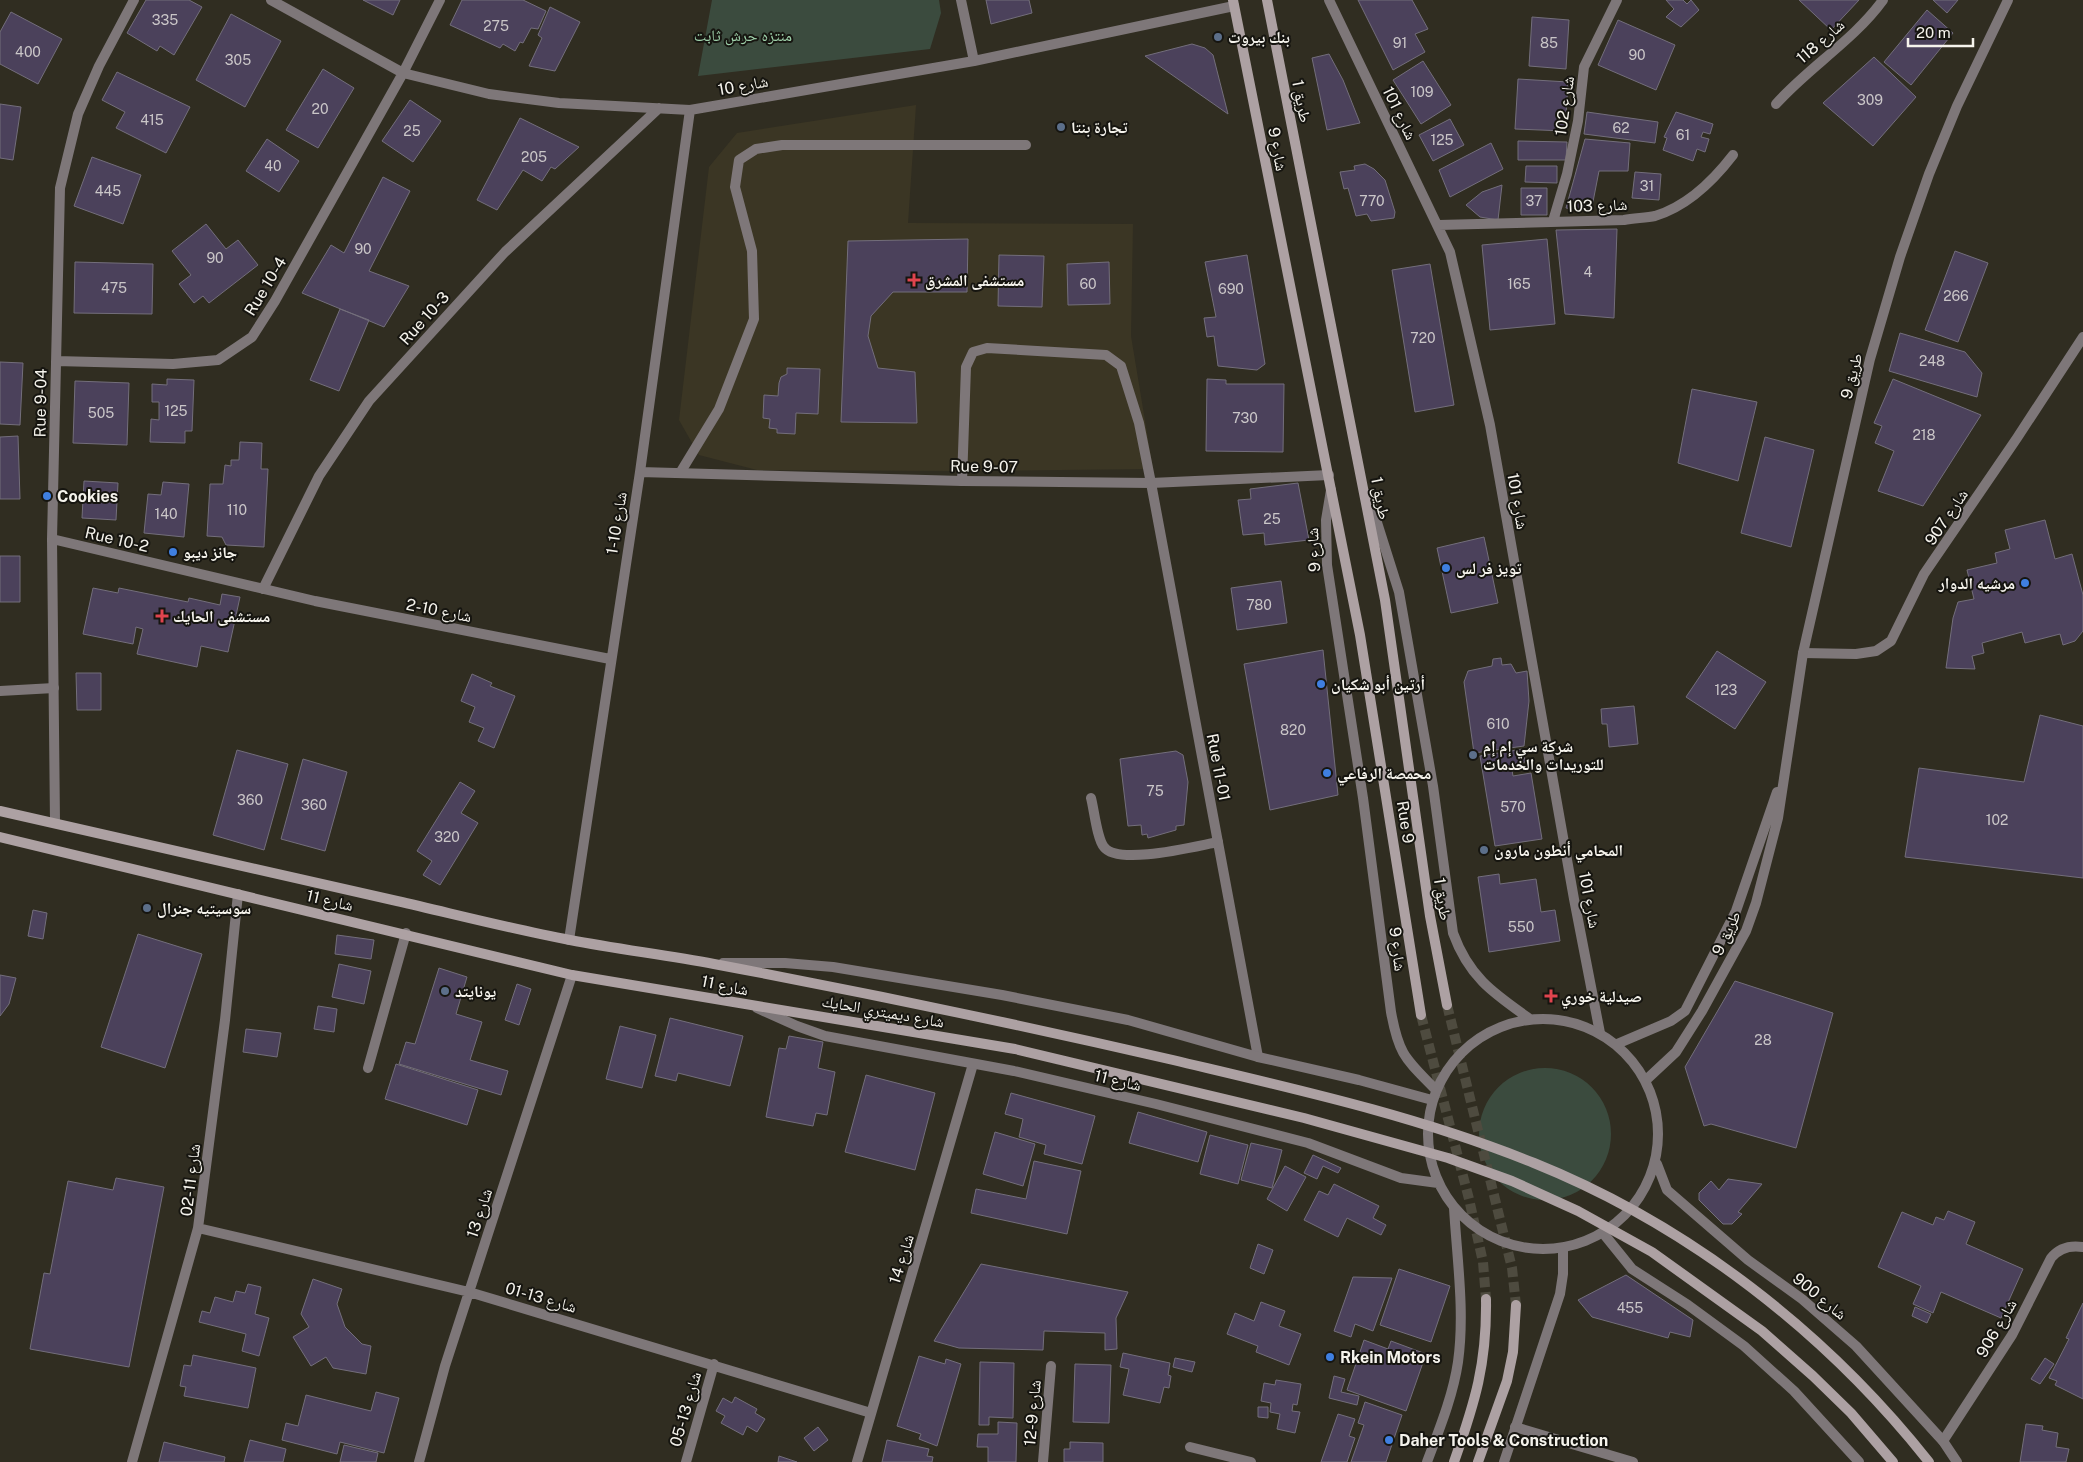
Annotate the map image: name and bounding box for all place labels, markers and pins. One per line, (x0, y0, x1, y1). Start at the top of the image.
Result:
place label: بنك بيروت (1228, 28, 1290, 47)
marker: بنك بيروت (1212, 31, 1224, 43)
place label: تجارة بنتا (1071, 118, 1128, 137)
marker: تجارة بنتا (1055, 121, 1067, 133)
place label: مستشفى المشرق (925, 271, 1024, 290)
marker: مستشفى المشرق (907, 273, 921, 287)
place label: Cookies (57, 487, 118, 506)
marker: Cookies (41, 490, 53, 502)
place label: جانز ديبو (183, 543, 237, 562)
marker: جانز ديبو (167, 546, 179, 558)
place label: تويز فر لس (1456, 559, 1522, 578)
marker: تويز فر لس (1440, 562, 1452, 574)
place label: مرشيه الدوار (1938, 574, 2015, 593)
marker: مرشيه الدوار (2019, 577, 2031, 589)
place label: مستشفى الحايك (173, 607, 270, 626)
marker: مستشفى الحايك (155, 609, 169, 623)
place label: أرتين أبو شكيان (1331, 675, 1425, 694)
marker: أرتين أبو شكيان (1315, 678, 1327, 690)
place label: شركة سي إم إم للتوريدات والخدمات (1483, 737, 1604, 774)
marker: شركة سي إم إم للتوريدات والخدمات (1467, 749, 1479, 761)
place label: محمصة الرفاعي (1337, 764, 1431, 786)
marker: محمصة الرفاعي (1321, 767, 1333, 779)
place label: المحامي أنطون مارون (1494, 841, 1623, 863)
marker: المحامي أنطون مارون (1478, 844, 1490, 856)
place label: سوسيتيه جنرال (157, 899, 251, 918)
marker: سوسيتيه جنرال (141, 902, 153, 914)
place label: يونايتد (455, 982, 496, 1001)
marker: يونايتد (439, 985, 451, 997)
place label: صيدلية خوري (1561, 987, 1642, 1009)
marker: صيدلية خوري (1545, 990, 1557, 1002)
place label: Rkein Motors (1340, 1348, 1441, 1367)
marker: Rkein Motors (1324, 1351, 1336, 1363)
place label: Daher Tools & Construction (1399, 1431, 1608, 1450)
marker: Daher Tools & Construction (1383, 1434, 1395, 1446)

